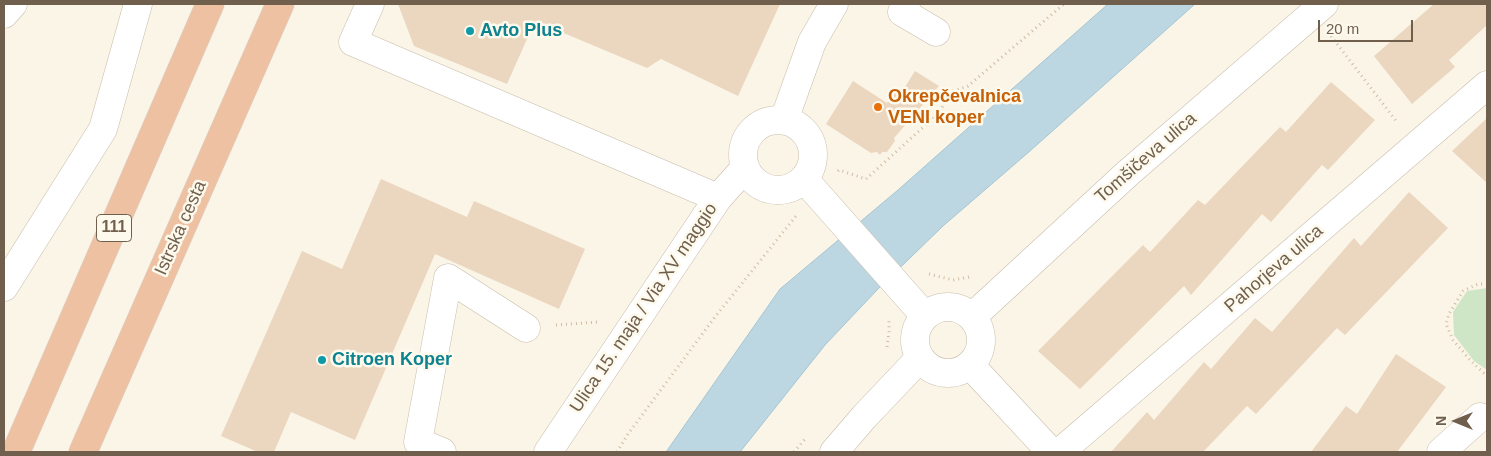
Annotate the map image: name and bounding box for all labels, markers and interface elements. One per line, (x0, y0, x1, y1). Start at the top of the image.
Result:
scale bar (1321, 10, 1416, 42)
place label: Avto Plus (480, 20, 562, 42)
text: 20 m (1326, 20, 1359, 37)
marker: Avto Plus (464, 25, 476, 37)
place label: Okrepčevalnica VENI koper (888, 86, 1021, 128)
marker: Okrepčevalnica VENI koper (872, 101, 884, 113)
street label: Tomšičeva ulica (1091, 108, 1201, 208)
street label: Istrska cesta (151, 177, 211, 279)
street label: Ulica 15. maja / Via XV maggio (566, 199, 722, 417)
road number: 111 (96, 214, 132, 242)
street label: Pahorjeva ulica (1220, 220, 1328, 318)
place label: Citroen Koper (332, 349, 452, 371)
marker: Citroen Koper (316, 354, 328, 366)
north arrow (1431, 396, 1481, 446)
text: N (1433, 416, 1449, 426)

